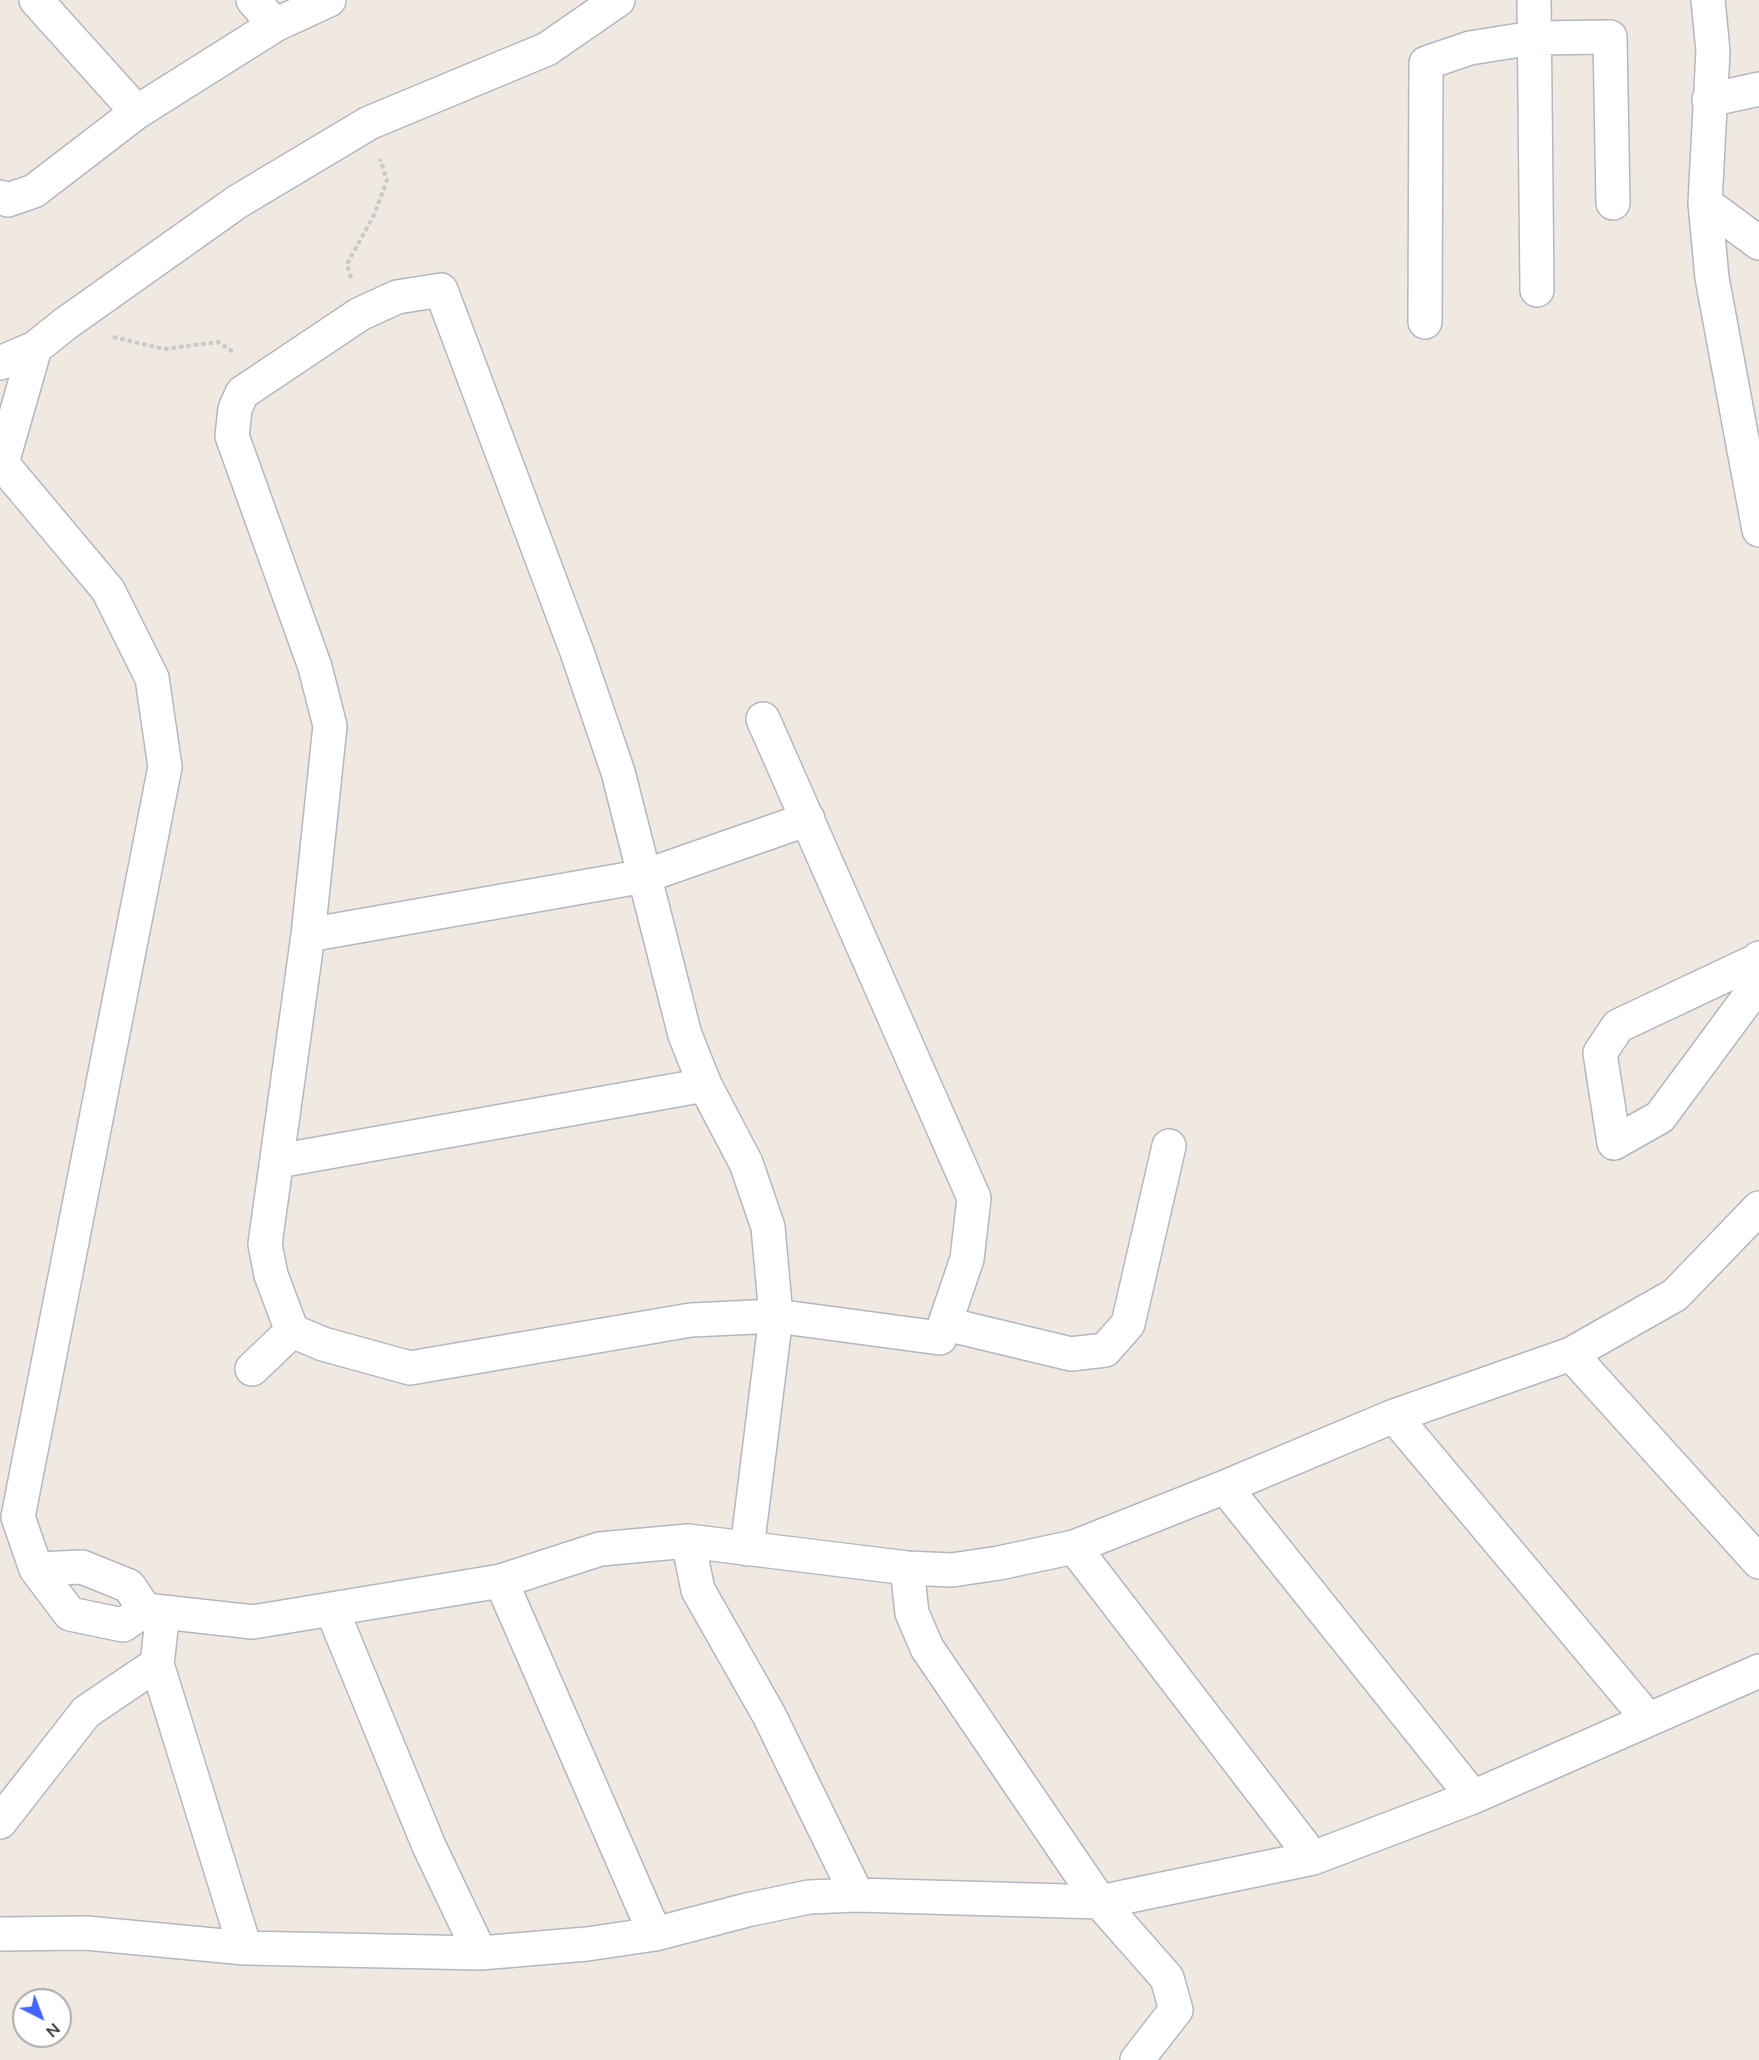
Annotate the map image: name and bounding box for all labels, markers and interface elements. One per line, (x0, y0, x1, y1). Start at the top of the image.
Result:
north arrow (12, 1988, 72, 2048)
text: N (41, 2018, 65, 2042)

